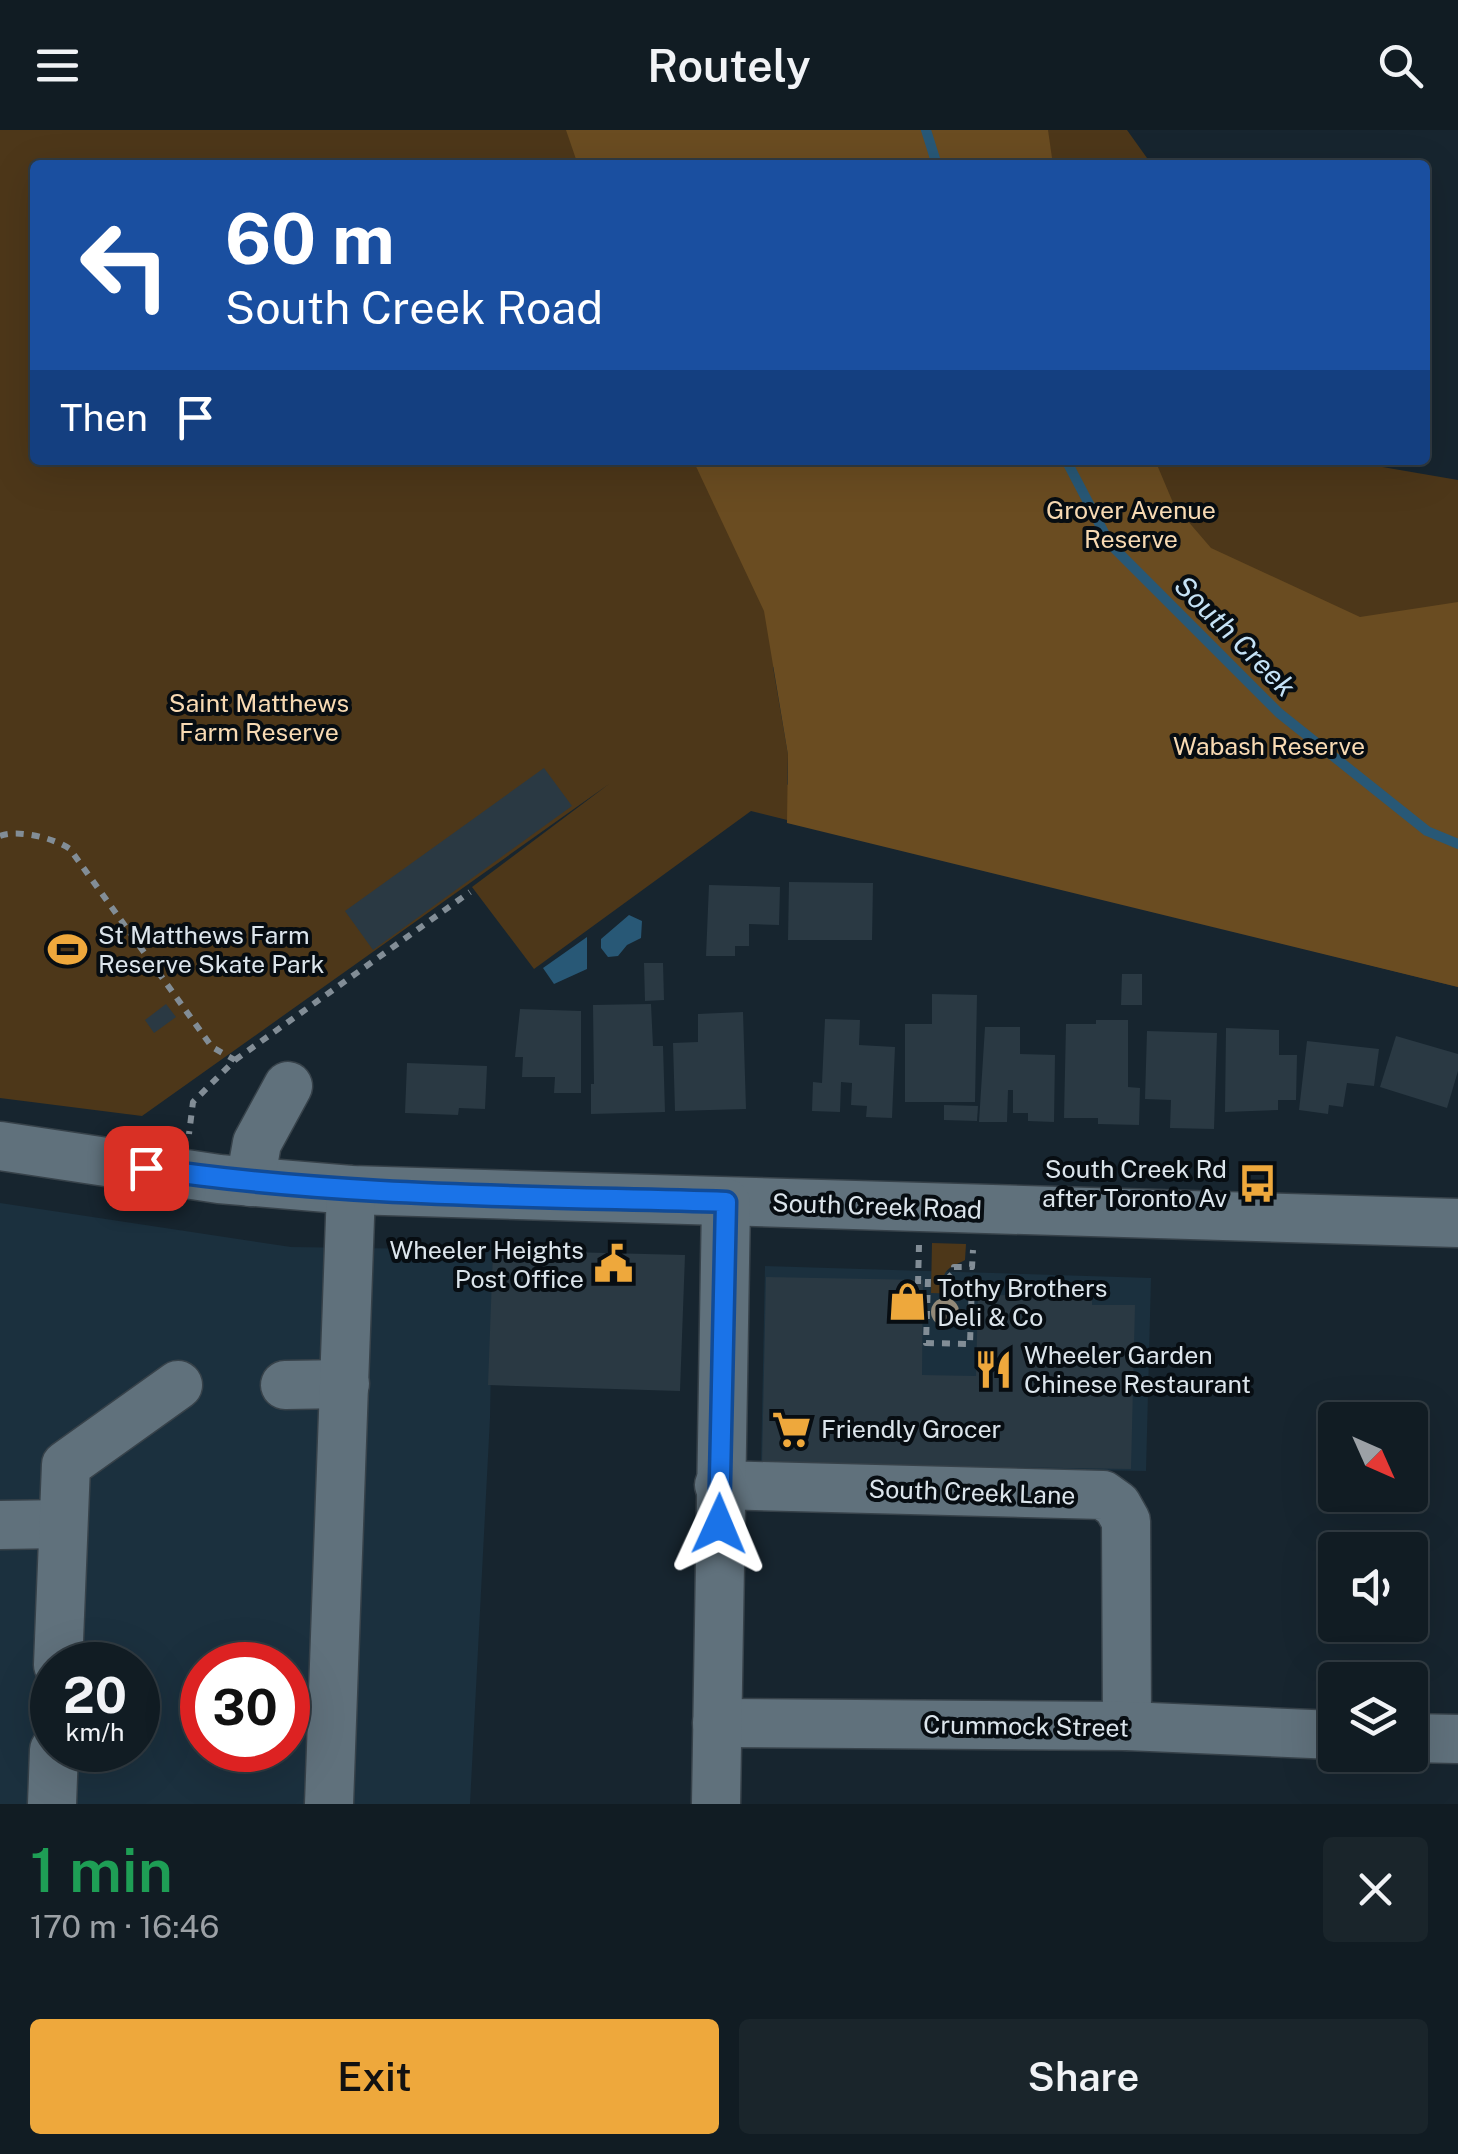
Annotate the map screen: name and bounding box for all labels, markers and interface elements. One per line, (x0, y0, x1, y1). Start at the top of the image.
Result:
icon: menu (30, 38, 85, 93)
icon: search (1373, 38, 1428, 93)
text: Routely (647, 39, 811, 92)
text: 60 m (225, 197, 395, 280)
icon: left (60, 200, 190, 330)
text: South Creek Road (225, 281, 603, 334)
icon: arrive (168, 390, 223, 445)
text: Then (60, 395, 148, 440)
park label: Grover Avenue Reserve (1046, 495, 1216, 554)
water label: South Creek (1168, 568, 1303, 703)
park label: Saint Matthews Farm Reserve (169, 688, 349, 747)
park label: Wabash Reserve (1173, 731, 1365, 761)
place label: St Matthews Farm Reserve Skate Park (98, 920, 324, 979)
sports icon: St Matthews Farm Reserve Skate Park (47, 928, 89, 970)
pin (104, 1126, 189, 1211)
icon: arrive (119, 1141, 174, 1196)
place label: South Creek Rd after Toronto Av (1042, 1154, 1227, 1213)
bus stop icon: South Creek Rd after Toronto Av (1236, 1162, 1278, 1204)
street label: South Creek Road (772, 1187, 982, 1225)
place label: Wheeler Heights Post Office (389, 1235, 584, 1294)
public building icon: Wheeler Heights Post Office (593, 1243, 635, 1285)
place label: Tothy Brothers Deli & Co (937, 1273, 1107, 1332)
shop icon: Tothy Brothers Deli & Co (886, 1281, 928, 1323)
place label: Wheeler Garden Chinese Restaurant (1024, 1340, 1251, 1399)
restaurant icon: Wheeler Garden Chinese Restaurant (973, 1348, 1015, 1390)
north arrow (1318, 1402, 1428, 1512)
map controls (1318, 1402, 1428, 1772)
supermarket icon: Friendly Grocer (770, 1408, 812, 1450)
place label: Friendly Grocer (821, 1414, 1001, 1444)
position arrow (667, 1472, 771, 1576)
street label: South Creek Lane (868, 1473, 1076, 1511)
button: sound (1318, 1532, 1428, 1642)
speed limit sign: 30 (180, 1642, 310, 1772)
button: layers (1318, 1662, 1428, 1772)
text: 20 (63, 1665, 127, 1724)
street label: Crummock Street (923, 1709, 1129, 1743)
text: km/h (66, 1717, 124, 1747)
text: 1 min (30, 1835, 173, 1906)
button: close (1323, 1837, 1428, 1942)
text: 170 m · 16:46 (30, 1908, 219, 1945)
button: Exit (30, 2019, 719, 2134)
button: Share (739, 2019, 1428, 2134)

